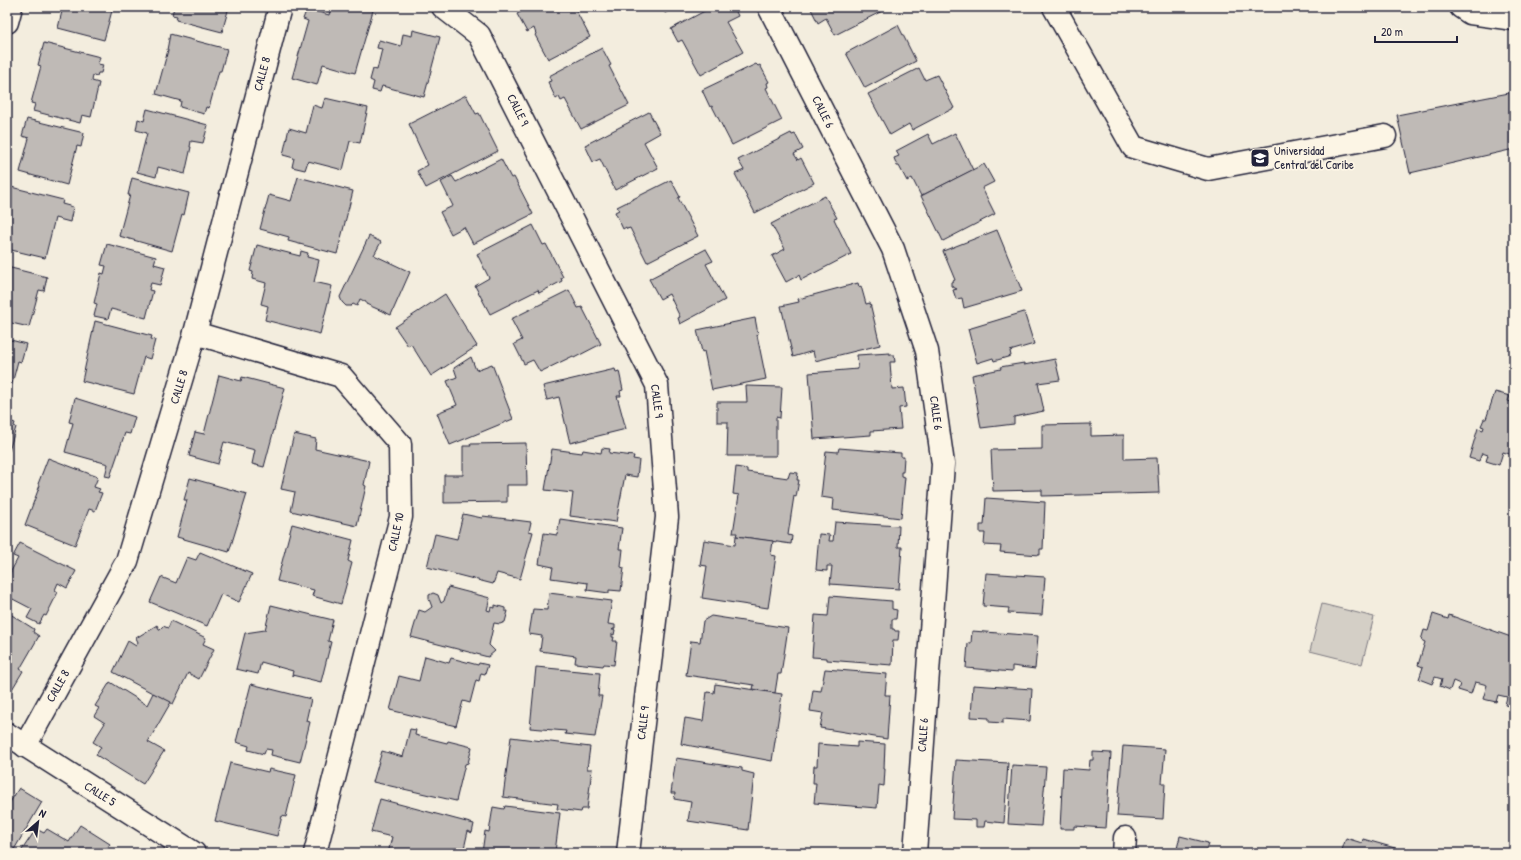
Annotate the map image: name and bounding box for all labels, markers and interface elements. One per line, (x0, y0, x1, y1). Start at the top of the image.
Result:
scale bar (1375, 18, 1457, 44)
text: 20 m (1381, 23, 1403, 40)
street label: CALLE 8 (249, 55, 274, 93)
street label: CALLE 9 (503, 91, 534, 129)
street label: CALLE 6 (808, 93, 839, 131)
place label: Universidad Central del Caribe (1274, 142, 1354, 173)
school or university icon: Universidad Central del Caribe (1249, 147, 1271, 169)
street label: CALLE 8 (165, 368, 192, 406)
street label: CALLE 9 (647, 383, 668, 419)
street label: CALLE 6 (926, 395, 947, 431)
street label: CALLE 10 (383, 511, 408, 553)
street label: CALLE 8 (42, 666, 73, 705)
street label: CALLE 9 (632, 705, 653, 741)
street label: CALLE 6 (913, 717, 932, 753)
street label: CALLE 5 (81, 777, 119, 810)
north arrow (18, 802, 58, 842)
text: N (37, 806, 49, 821)

